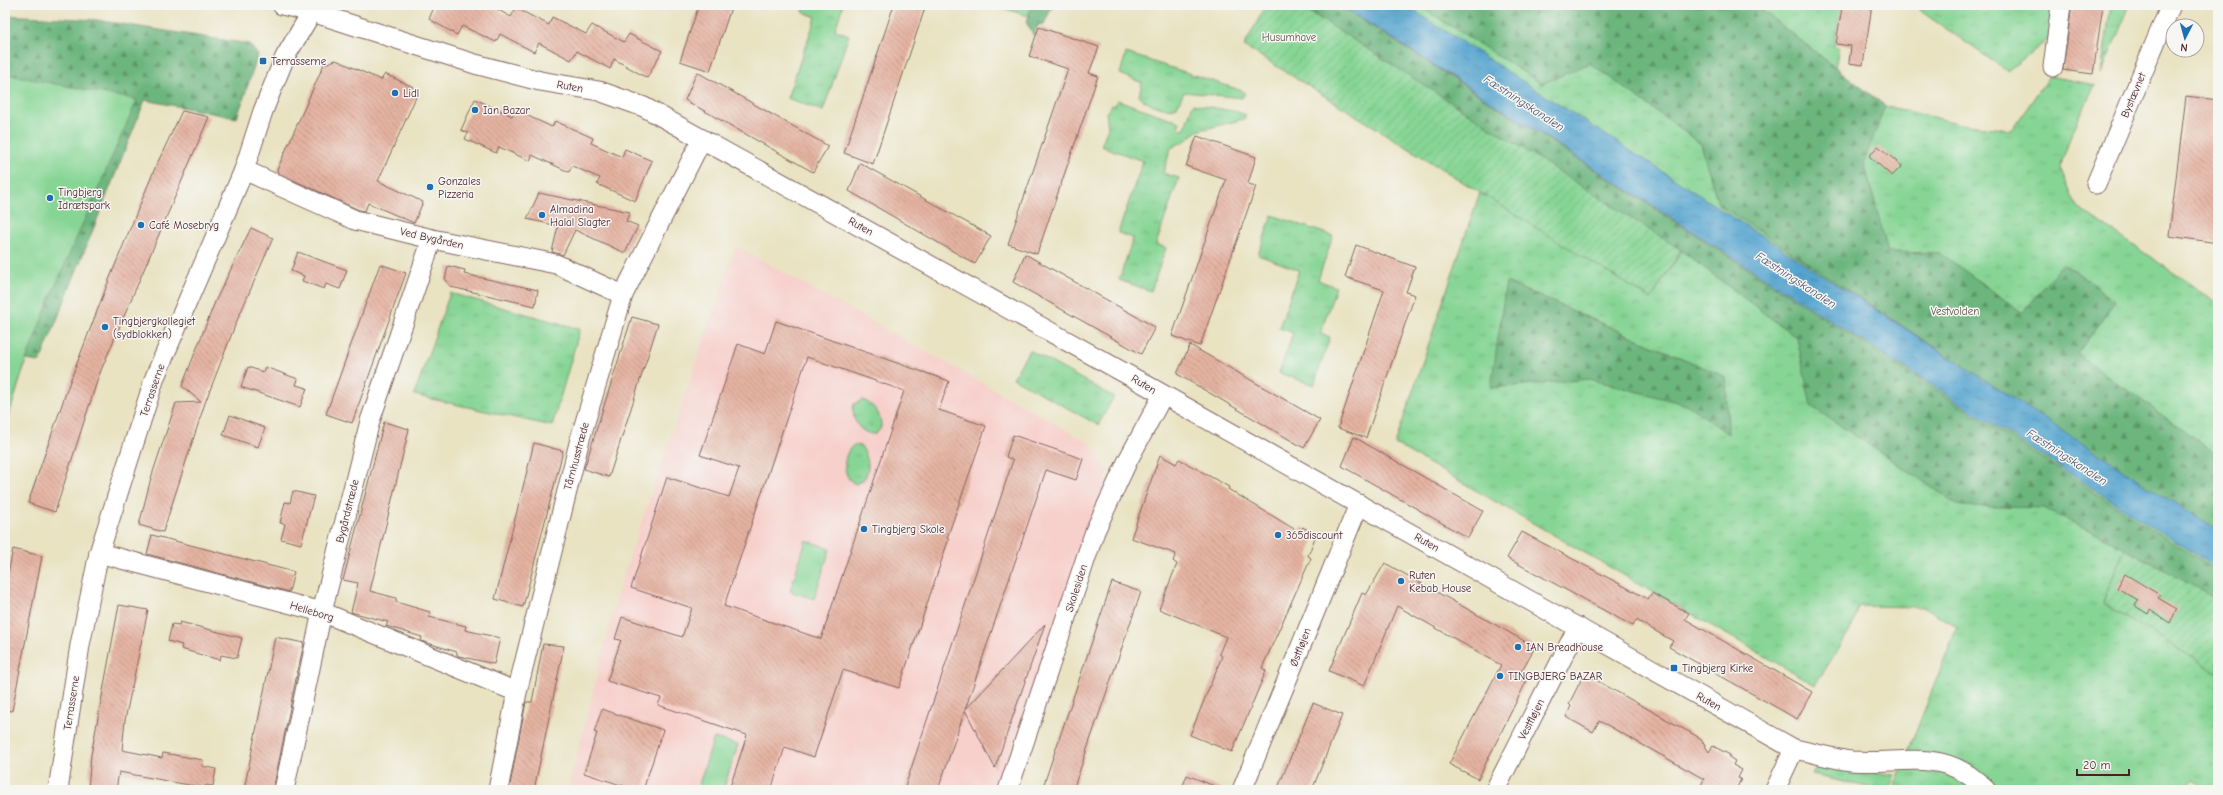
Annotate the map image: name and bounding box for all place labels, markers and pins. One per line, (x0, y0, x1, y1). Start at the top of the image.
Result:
place label: Terrasserne (271, 55, 327, 68)
marker: Terrasserne (258, 56, 268, 66)
place label: Lidl (403, 87, 419, 100)
marker: Lidl (390, 88, 400, 98)
place label: Ian Bazar (483, 104, 530, 117)
marker: Ian Bazar (470, 105, 480, 115)
place label: Gonzales Pizzeria (438, 175, 481, 201)
marker: Gonzales Pizzeria (425, 182, 435, 192)
place label: Tingbjerg Idrætspark (58, 186, 111, 212)
marker: Tingbjerg Idrætspark (45, 193, 55, 203)
place label: Almadina Halal Slagter (550, 203, 611, 229)
marker: Almadina Halal Slagter (537, 210, 547, 220)
place label: Café Mosebryg (149, 219, 219, 232)
marker: Café Mosebryg (136, 220, 146, 230)
place label: Tingbjergkollegiet (sydblokken) (113, 315, 196, 341)
marker: Tingbjergkollegiet (sydblokken) (100, 322, 110, 332)
place label: Tingbjerg Skole (872, 523, 945, 536)
marker: Tingbjerg Skole (859, 524, 869, 534)
place label: 365discount (1286, 529, 1343, 542)
marker: 365discount (1273, 530, 1283, 540)
place label: Ruten Kebab House (1409, 569, 1472, 595)
marker: Ruten Kebab House (1396, 576, 1406, 586)
place label: IAN Breadhouse (1526, 641, 1603, 654)
marker: IAN Breadhouse (1513, 642, 1523, 652)
place label: Tingbjerg Kirke (1682, 662, 1754, 675)
marker: Tingbjerg Kirke (1669, 663, 1679, 673)
place label: TINGBJERG BAZAR (1508, 670, 1603, 683)
marker: TINGBJERG BAZAR (1495, 671, 1505, 681)

